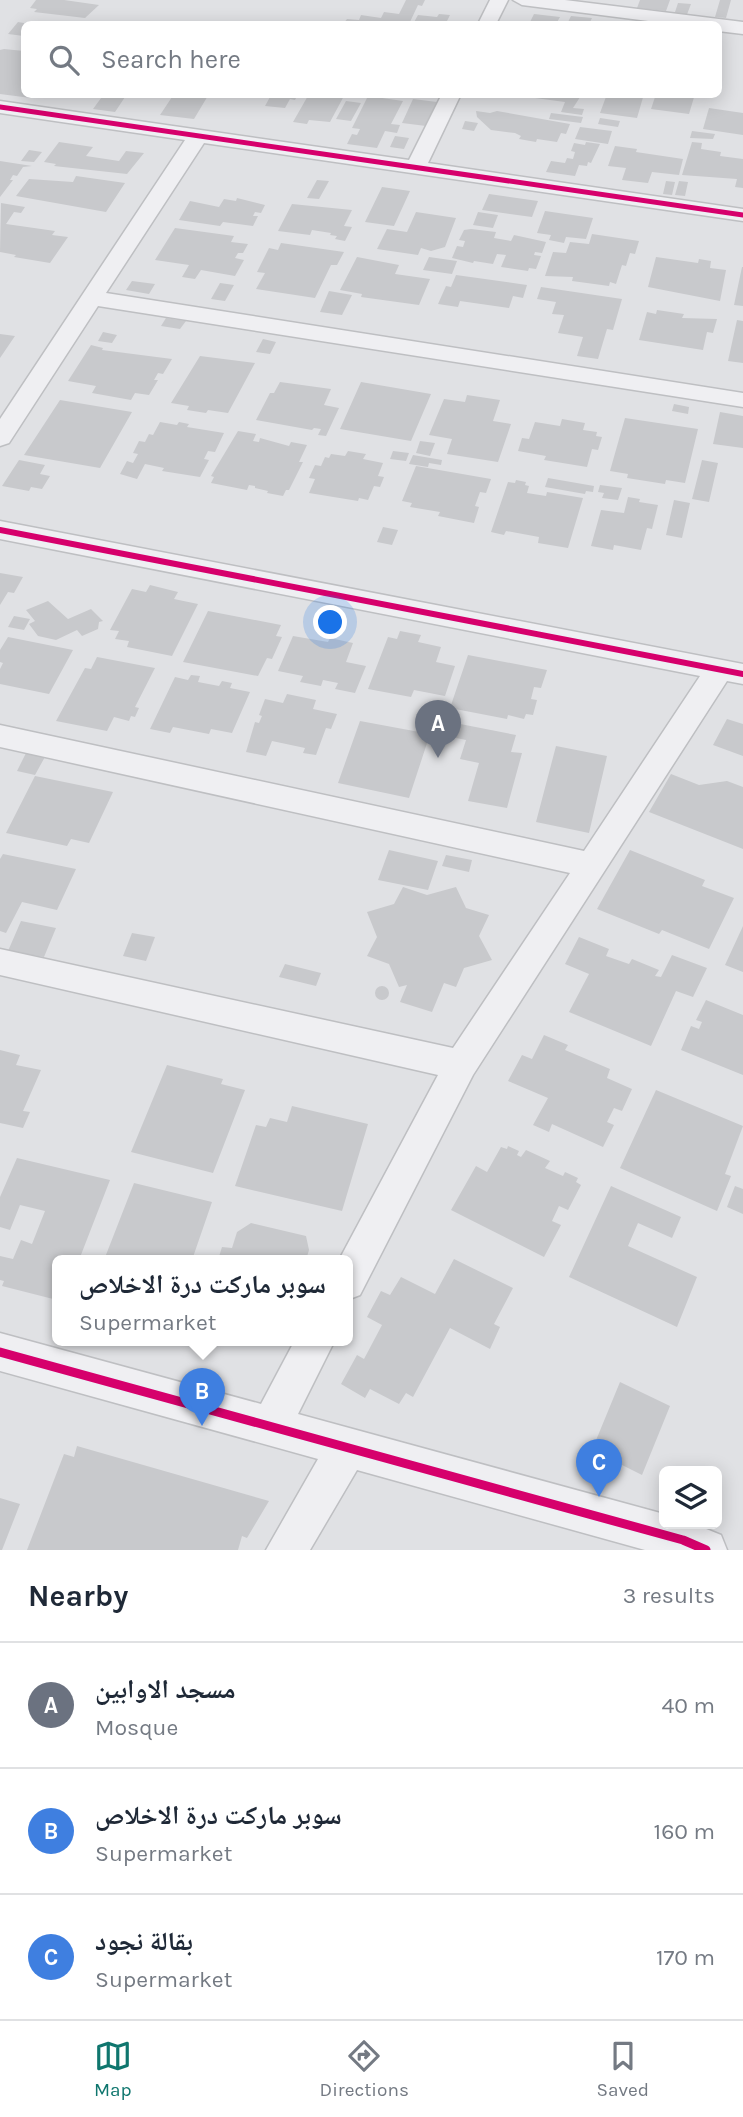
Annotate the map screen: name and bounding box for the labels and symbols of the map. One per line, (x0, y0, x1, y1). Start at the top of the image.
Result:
your location (313, 605, 347, 639)
pin: A (415, 700, 461, 758)
pin: B (179, 1368, 225, 1426)
pin: C (576, 1439, 622, 1497)

